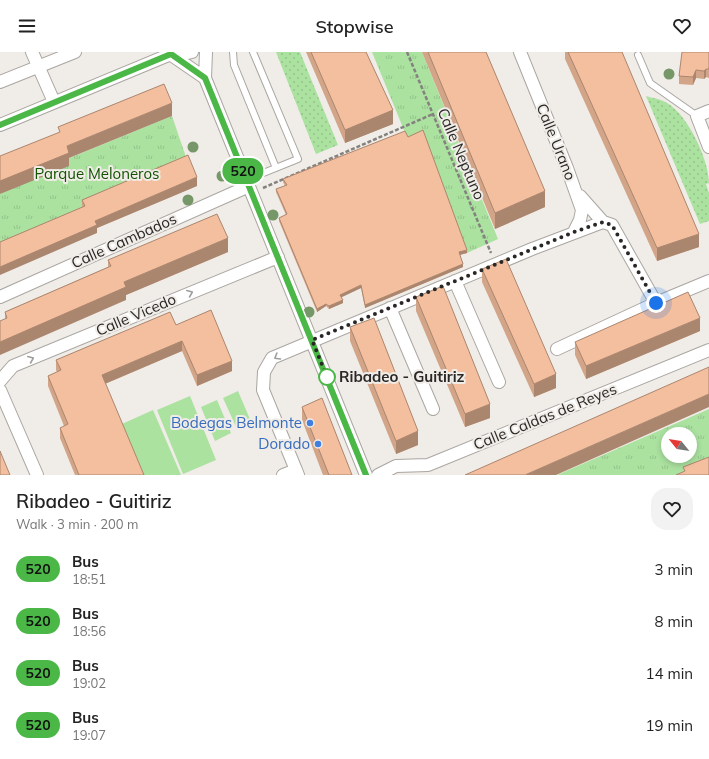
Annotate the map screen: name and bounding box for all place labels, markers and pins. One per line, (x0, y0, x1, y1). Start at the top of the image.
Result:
place label: Ribadeo - Guitiriz (339, 367, 465, 386)
marker: Ribadeo - Guitiriz (318, 368, 336, 386)
place label: Bodegas Belmonte (171, 413, 302, 432)
marker: Bodegas Belmonte (305, 418, 315, 428)
place label: Dorado (258, 434, 310, 453)
marker: Dorado (313, 439, 323, 449)

